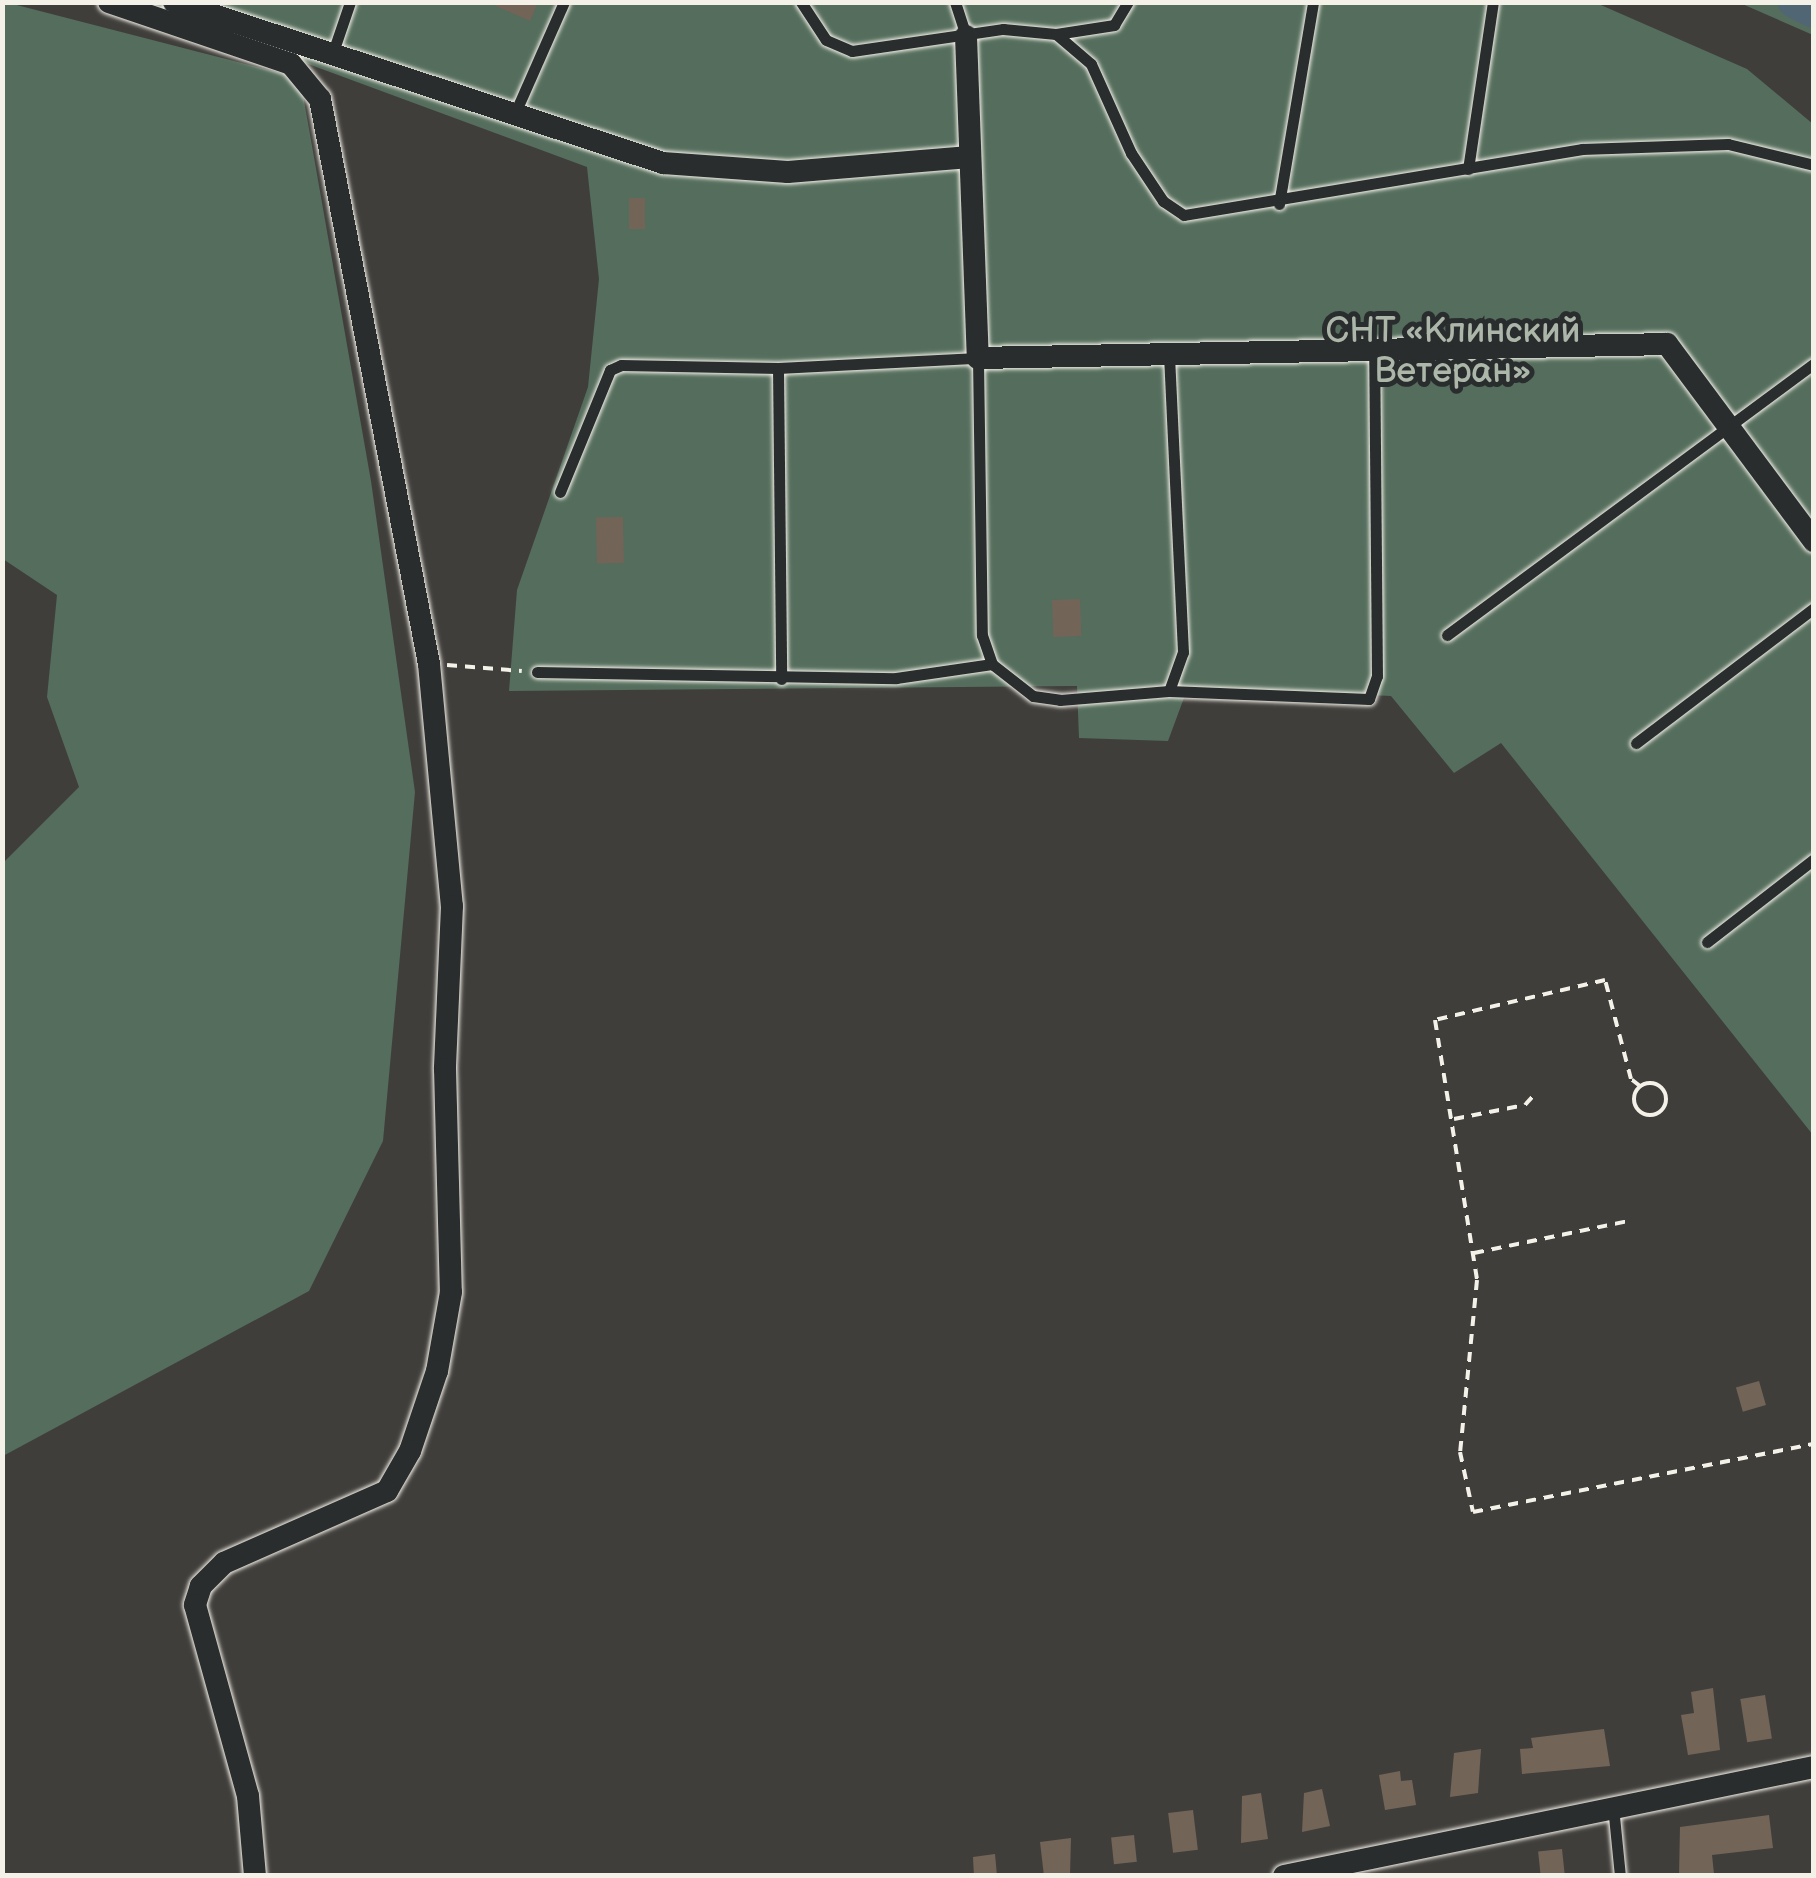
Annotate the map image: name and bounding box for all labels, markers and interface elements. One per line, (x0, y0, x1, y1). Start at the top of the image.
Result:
park label: СНТ «Клинский Ветеран» (1325, 311, 1581, 393)

